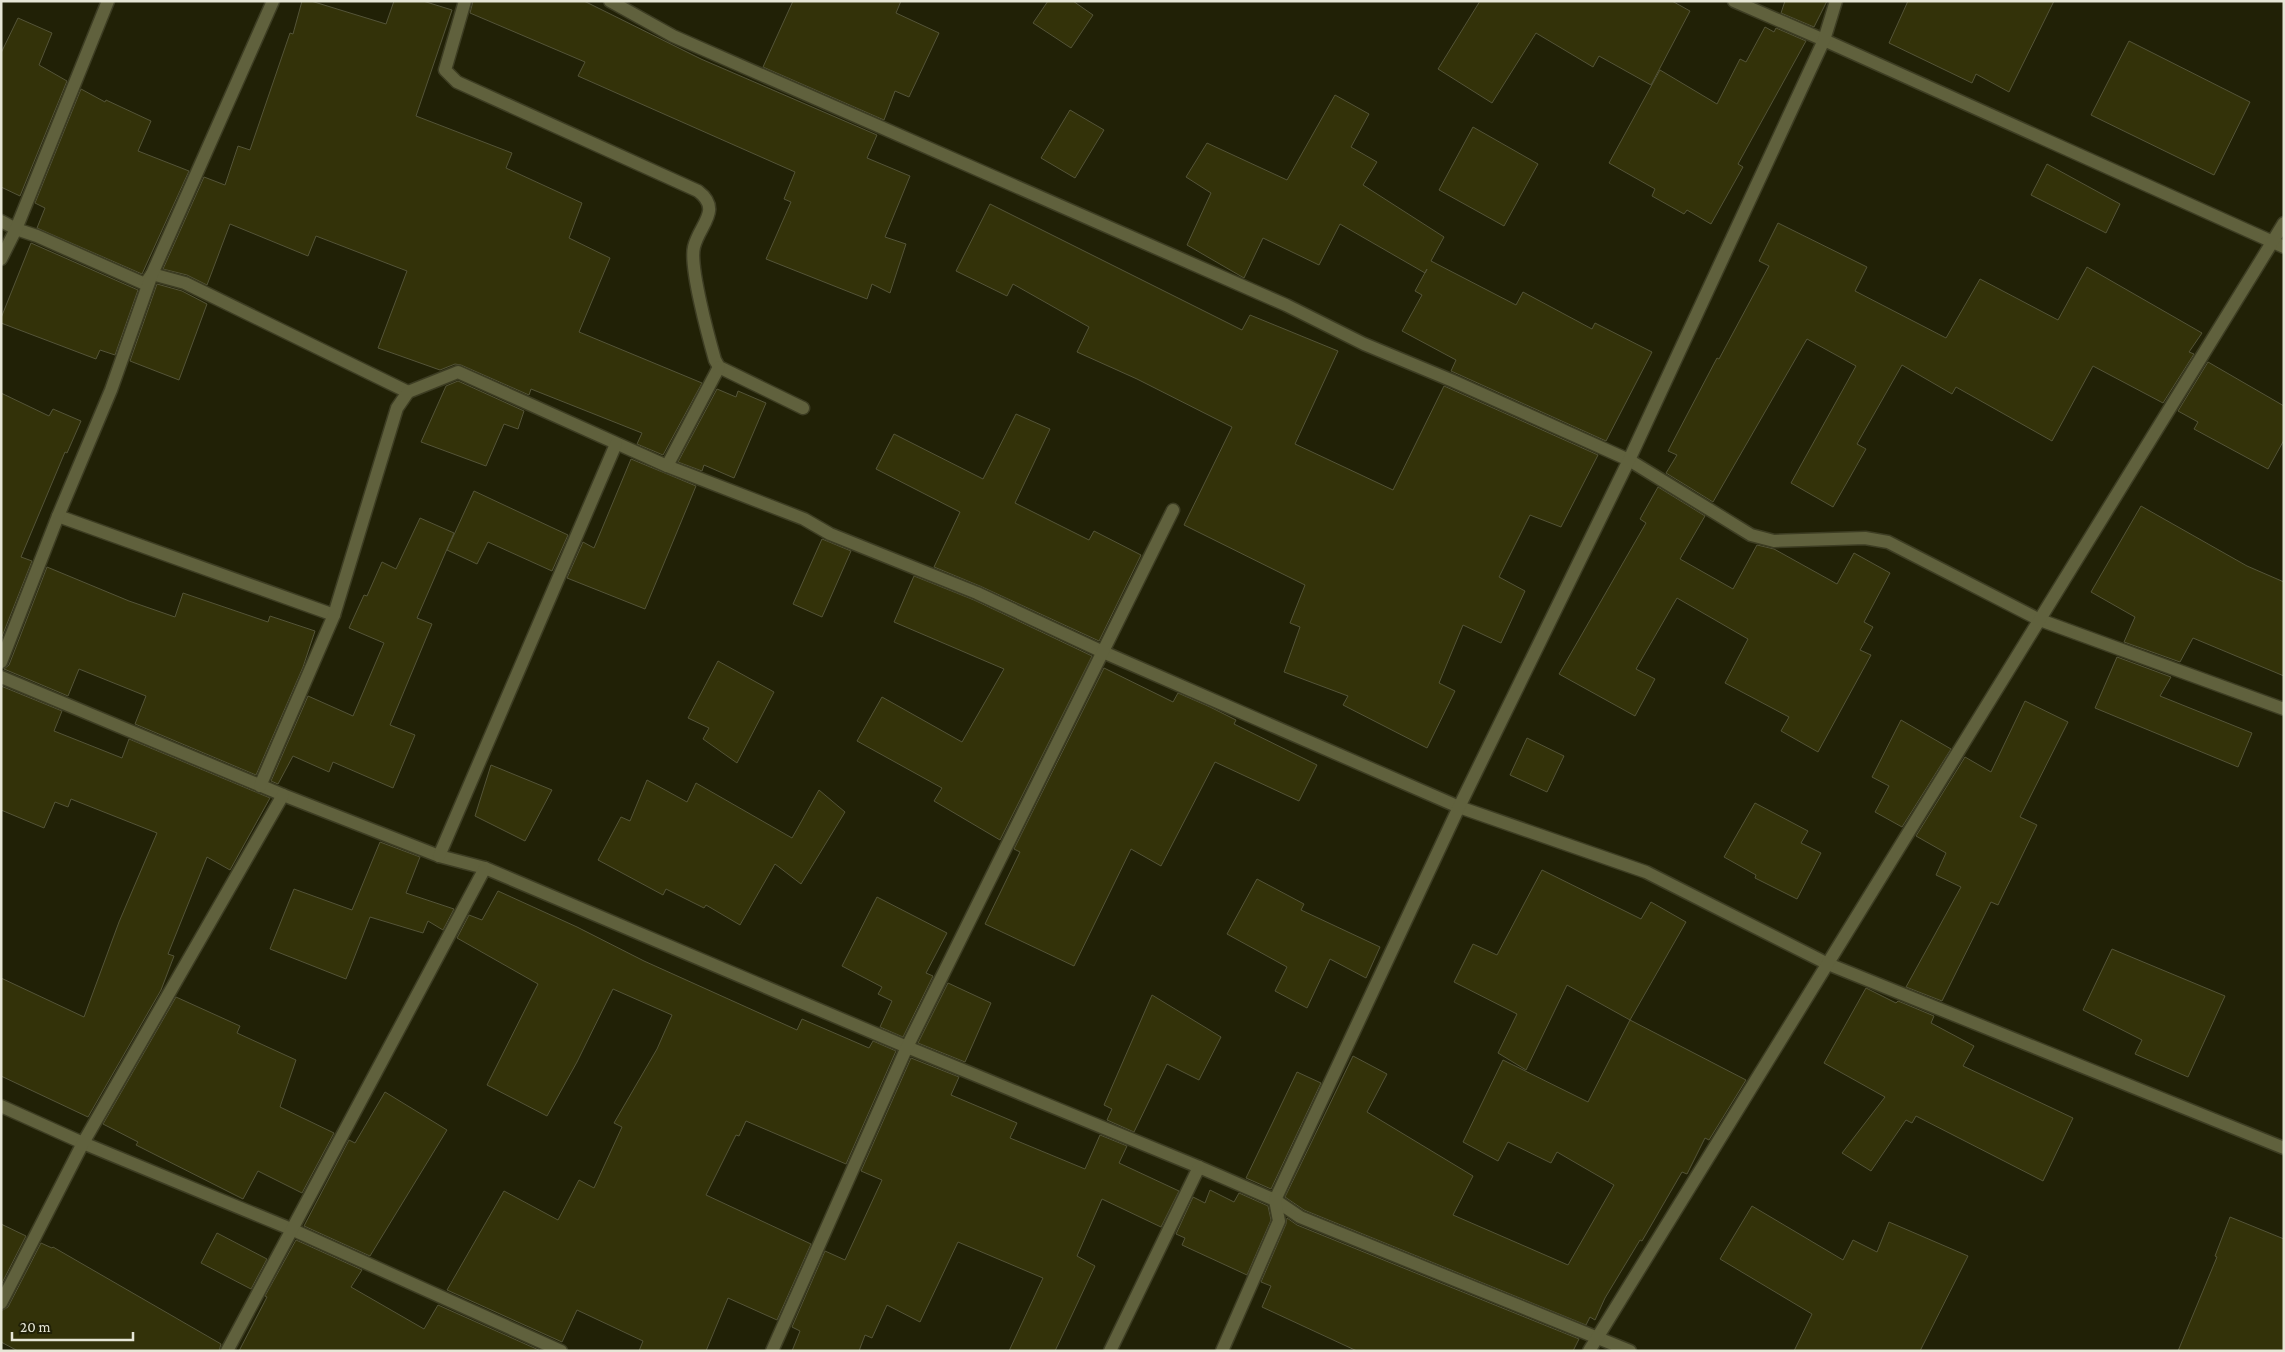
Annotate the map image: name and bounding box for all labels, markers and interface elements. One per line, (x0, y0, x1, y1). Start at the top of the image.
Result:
scale bar (12, 1310, 134, 1342)
text: 20 m (20, 1319, 51, 1335)

